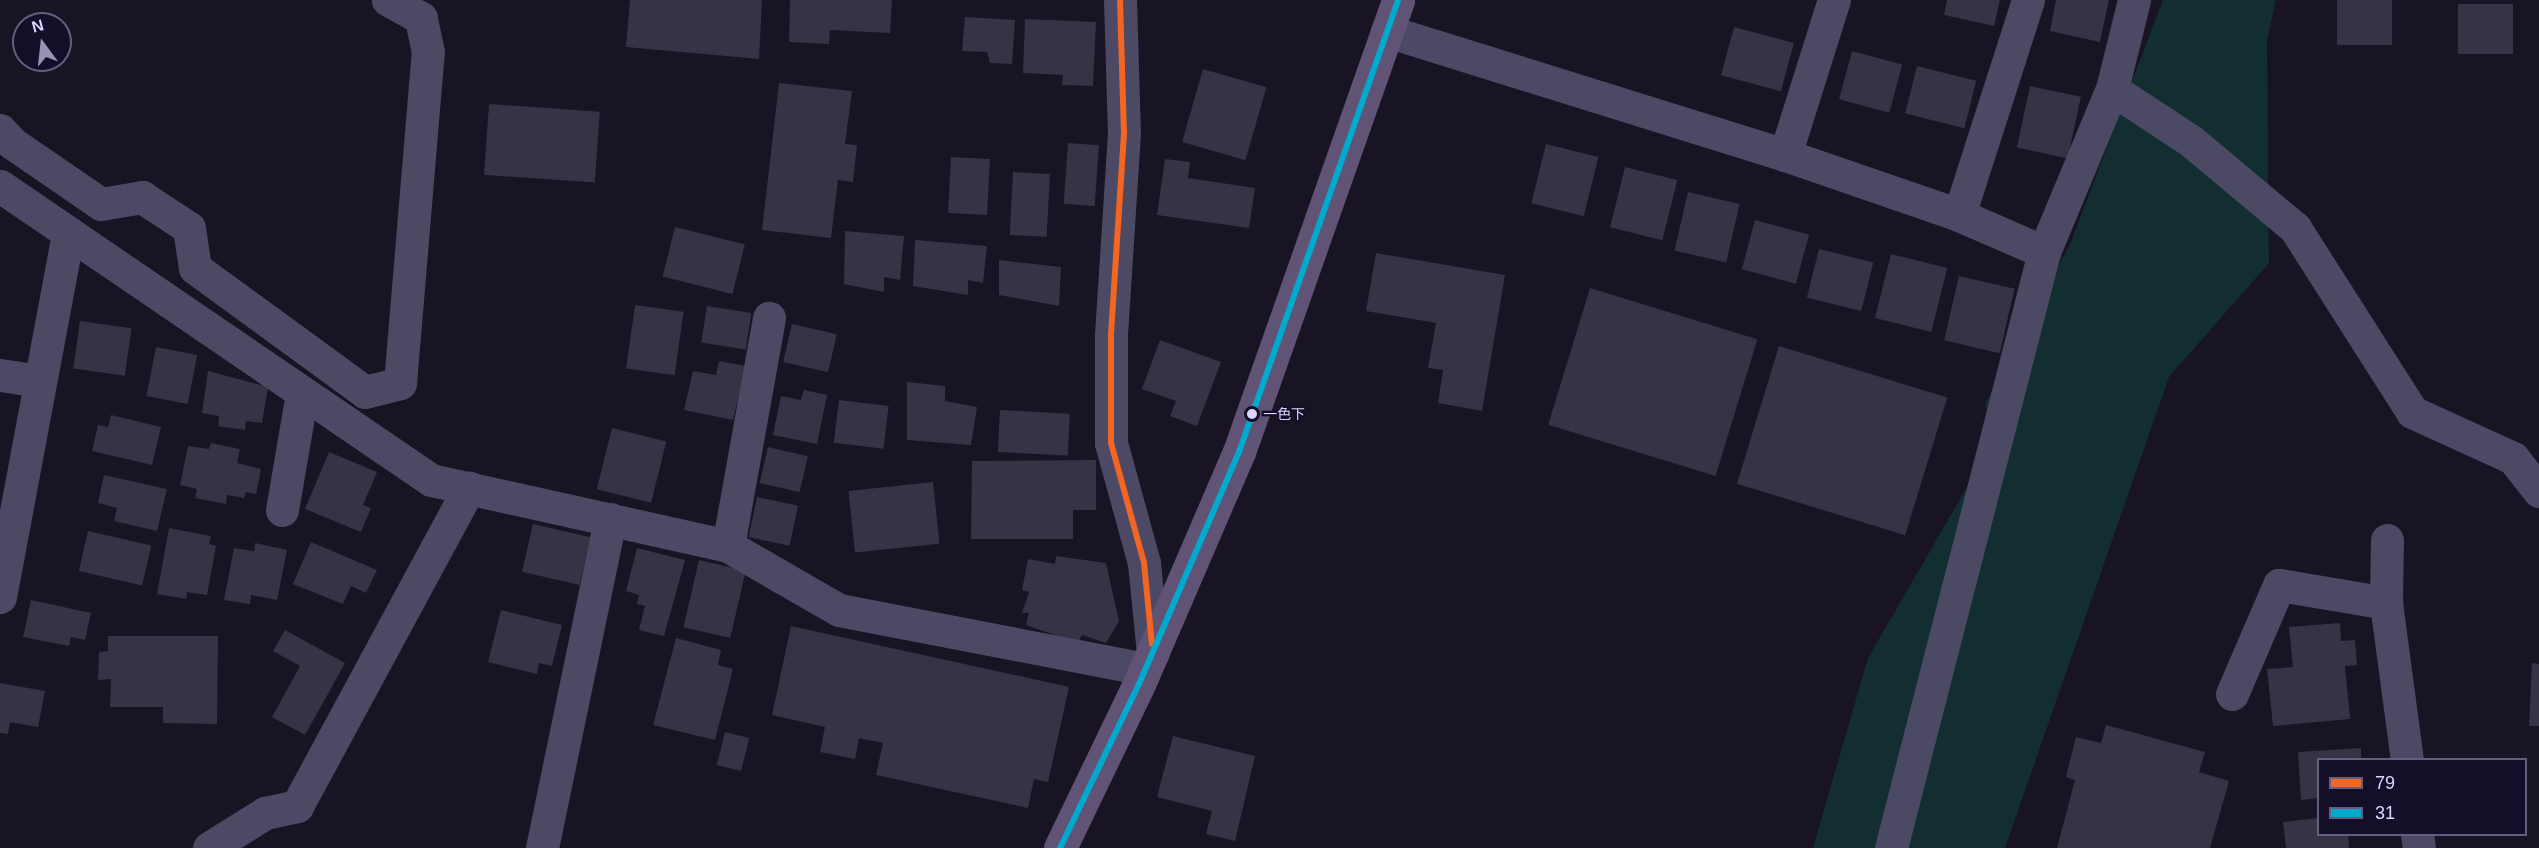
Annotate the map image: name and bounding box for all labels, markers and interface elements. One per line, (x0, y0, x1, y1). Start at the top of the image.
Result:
north arrow (12, 12, 72, 72)
text: N (30, 16, 46, 36)
place label: 一色下 (1263, 406, 1305, 422)
marker: 一色下 (1246, 408, 1258, 420)
legend (2317, 758, 2527, 836)
text: 79 (2375, 773, 2395, 793)
text: 31 (2375, 803, 2395, 823)

